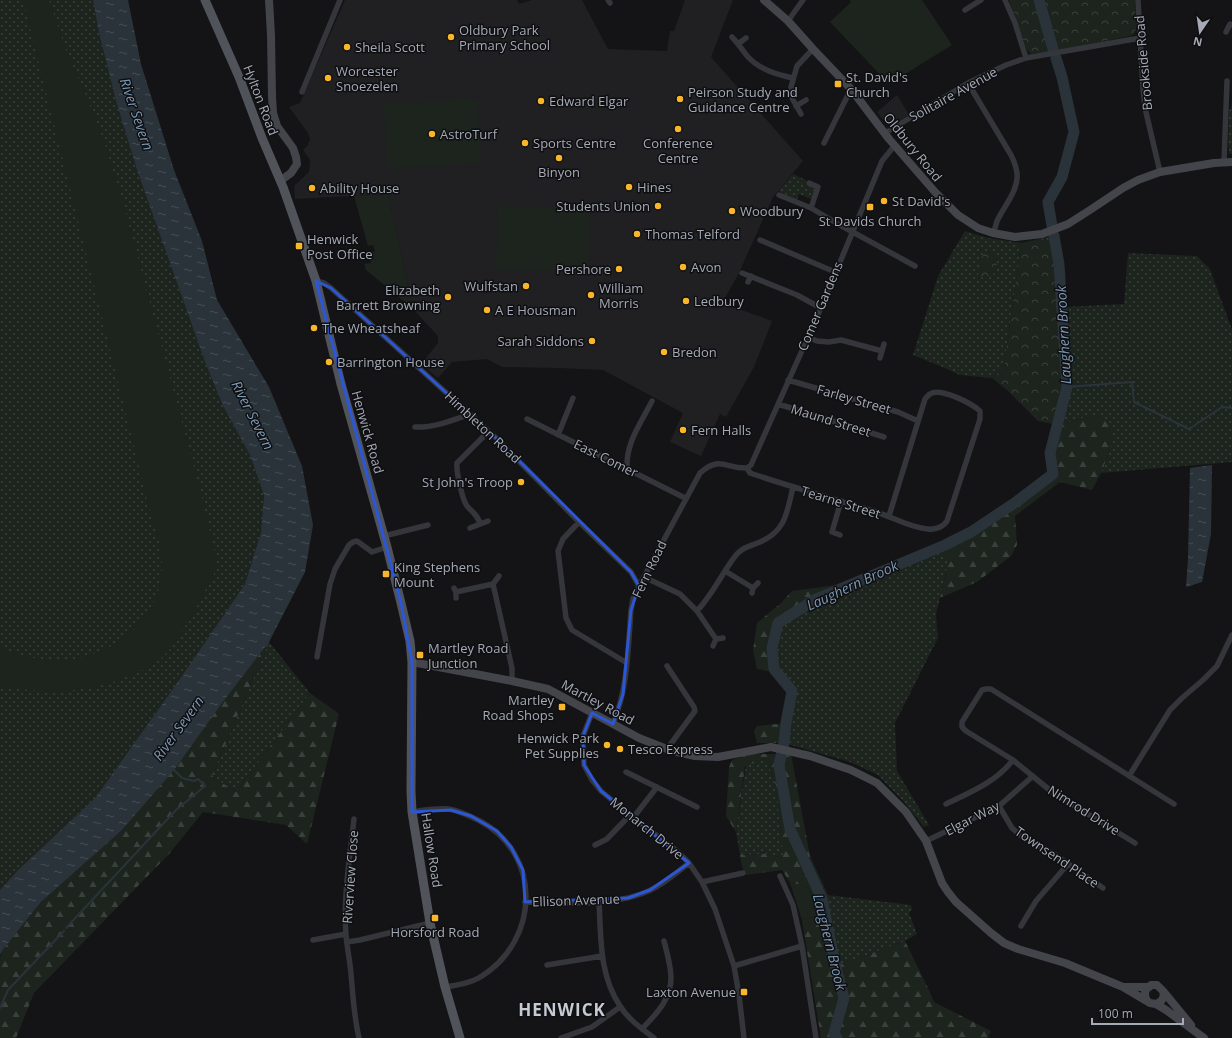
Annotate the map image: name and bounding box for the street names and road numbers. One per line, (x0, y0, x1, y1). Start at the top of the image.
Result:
street label: Brookside Road (1130, 15, 1156, 111)
street label: Hylton Road (239, 62, 283, 138)
street label: Solitaire Avenue (906, 62, 1000, 126)
street label: Oldbury Road (880, 109, 946, 185)
street label: Comer Gardens (793, 259, 847, 353)
street label: Farley Street (815, 380, 893, 418)
street label: Himbleton Road (441, 387, 525, 467)
street label: Henwick Road (348, 388, 388, 476)
street label: Maund Street (789, 399, 873, 441)
street label: East Comer (571, 435, 642, 482)
street label: Tearne Street (799, 481, 883, 523)
street label: Fern Road (627, 537, 671, 601)
street label: Martley Road (558, 675, 638, 729)
street label: Nimrod Drive (1045, 781, 1123, 839)
street label: Monarch Drive (607, 793, 687, 863)
street label: Elgar Way (942, 796, 1003, 839)
street label: Hallow Road (417, 811, 447, 889)
street label: Townsend Place (1011, 822, 1103, 892)
street label: Riverview Close (338, 830, 362, 924)
street label: Ellison Avenue (532, 889, 620, 911)

